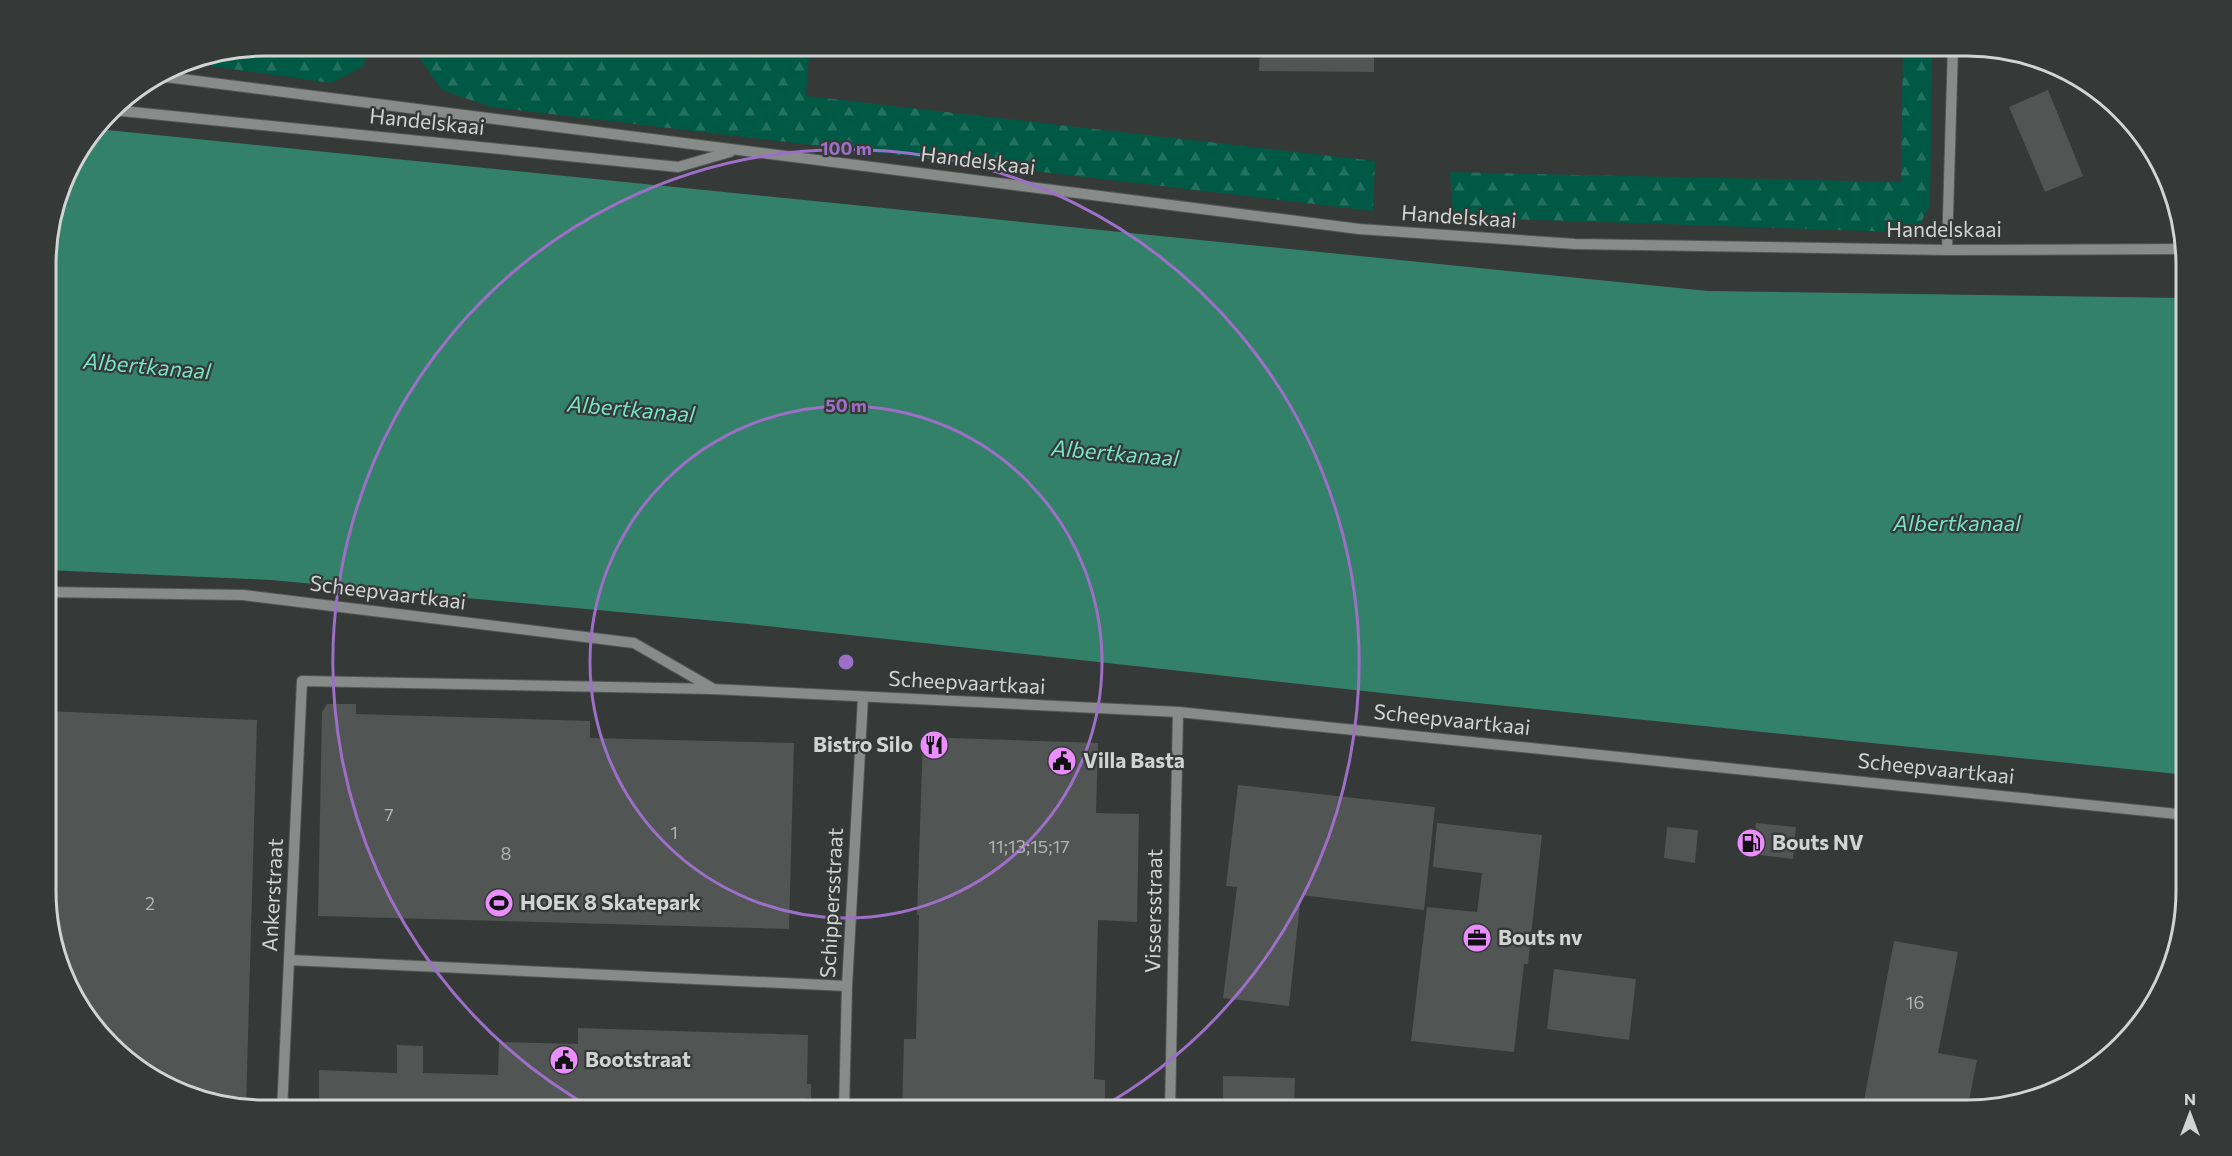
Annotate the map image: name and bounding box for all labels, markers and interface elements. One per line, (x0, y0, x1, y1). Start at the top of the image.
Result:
street label: Handelskaai (368, 102, 486, 139)
text: 100 m (820, 137, 872, 159)
street label: Handelskaai (919, 140, 1037, 179)
street label: Handelskaai (1401, 199, 1518, 232)
street label: Handelskaai (1886, 216, 2002, 241)
water label: Albertkanaal (81, 346, 212, 385)
water label: Albertkanaal (565, 389, 696, 428)
text: 50 m (825, 394, 867, 416)
water label: Albertkanaal (1049, 433, 1180, 472)
water label: Albertkanaal (1892, 509, 2021, 536)
street label: Scheepvaartkaai (309, 570, 468, 614)
centre of rings (836, 652, 856, 672)
street label: Scheepvaartkaai (888, 665, 1046, 698)
street label: Scheepvaartkaai (1373, 698, 1532, 739)
restaurant icon: Bistro Silo (918, 729, 950, 761)
place label: Bistro Silo (813, 731, 913, 756)
public building icon: Villa Basta (1046, 745, 1078, 777)
place label: Villa Basta (1083, 747, 1185, 772)
street label: Scheepvaartkaai (1857, 747, 2016, 788)
house number: 7 (384, 803, 394, 825)
house number: 1 (670, 821, 678, 843)
street label: Schippersstraat (814, 827, 847, 979)
fuel station icon: Bouts NV (1735, 827, 1767, 859)
place label: Bouts NV (1772, 829, 1864, 854)
house number: 11;13;15;17 (988, 835, 1070, 857)
street label: Ankerstraat (256, 838, 287, 952)
house number: 8 (501, 842, 512, 864)
street label: Vissersstraat (1139, 849, 1166, 973)
sports icon: HOEK 8 Skatepark (483, 887, 515, 919)
place label: HOEK 8 Skatepark (520, 889, 701, 914)
house number: 2 (145, 892, 155, 914)
office icon: Bouts nv (1461, 922, 1493, 954)
place label: Bouts nv (1498, 924, 1583, 949)
house number: 16 (1906, 991, 1924, 1013)
public building icon: Bootstraat (548, 1044, 580, 1076)
place label: Bootstraat (585, 1046, 691, 1071)
north arrow (2160, 1084, 2220, 1144)
text: N (2184, 1089, 2196, 1108)

